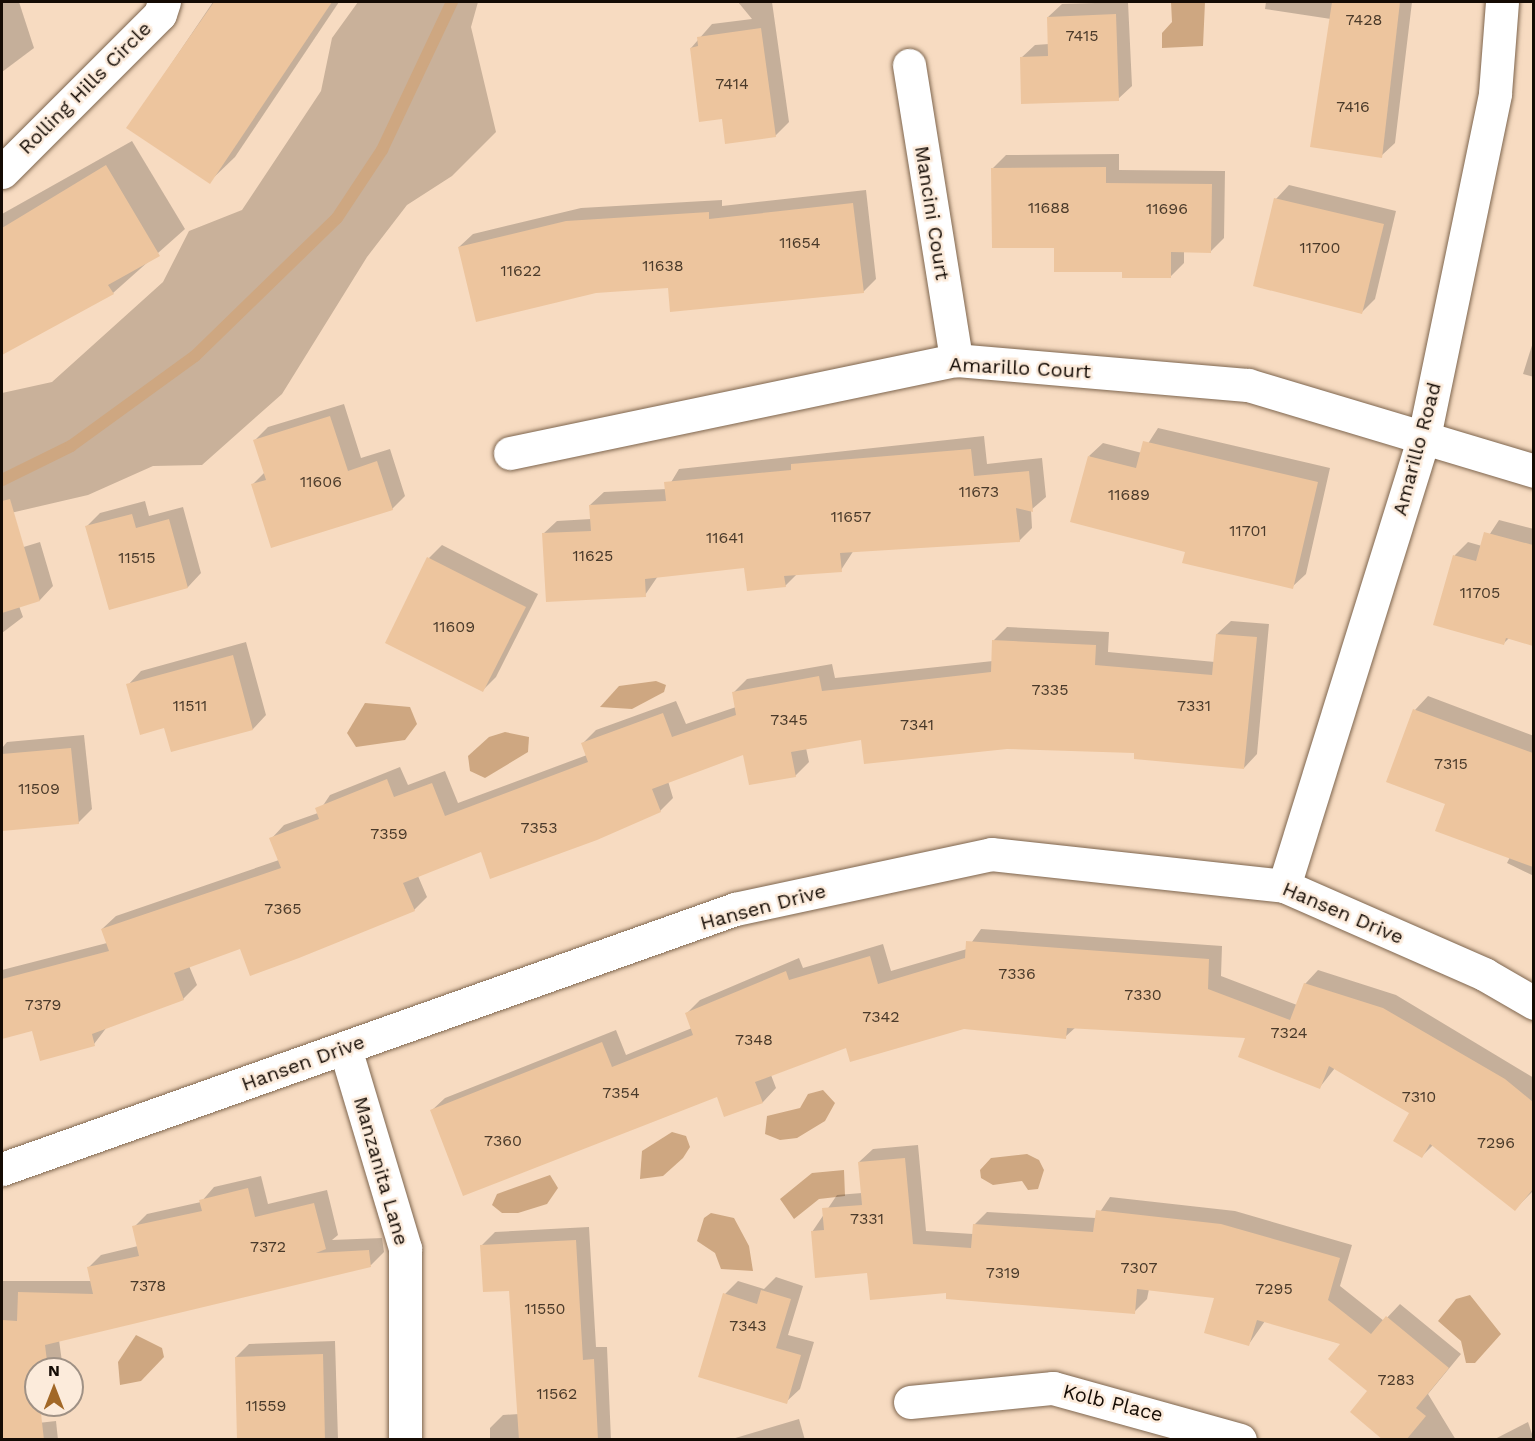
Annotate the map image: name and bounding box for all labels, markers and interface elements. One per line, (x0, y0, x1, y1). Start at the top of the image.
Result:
house number: 7428 (1346, 10, 1382, 30)
street label: Rolling Hills Circle (14, 17, 156, 159)
house number: 7415 (1066, 26, 1098, 46)
house number: 7414 (715, 74, 749, 94)
house number: 7416 (1336, 97, 1370, 117)
street label: Mancini Court (910, 144, 954, 282)
house number: 11688 (1028, 198, 1070, 218)
house number: 11696 (1146, 199, 1188, 219)
house number: 11654 (779, 233, 821, 253)
house number: 11700 (1299, 238, 1341, 258)
house number: 11638 (642, 256, 684, 276)
house number: 11622 (501, 261, 541, 281)
street label: Amarillo Court (948, 352, 1092, 384)
street label: Amarillo Road (1388, 380, 1446, 518)
house number: 11606 (300, 472, 342, 492)
house number: 11673 (959, 482, 999, 502)
house number: 11689 (1108, 485, 1150, 505)
house number: 11657 (831, 507, 871, 527)
house number: 11701 (1229, 521, 1267, 541)
house number: 11641 (706, 528, 744, 548)
house number: 11625 (573, 546, 613, 566)
house number: 11515 (118, 548, 156, 568)
house number: 11705 (1460, 583, 1500, 603)
house number: 11609 (433, 617, 475, 637)
house number: 7335 (1032, 680, 1068, 700)
house number: 11511 (173, 696, 207, 716)
house number: 7331 (1177, 696, 1211, 716)
house number: 7345 (770, 710, 808, 730)
house number: 7341 (900, 715, 934, 735)
house number: 7315 (1434, 754, 1468, 774)
house number: 11509 (18, 779, 60, 799)
house number: 7353 (521, 818, 557, 838)
house number: 7359 (370, 824, 408, 844)
street label: Hansen Drive (1279, 877, 1407, 949)
street label: Hansen Drive (697, 879, 829, 935)
house number: 7365 (264, 899, 302, 919)
house number: 7336 (998, 964, 1036, 984)
house number: 7330 (1124, 985, 1162, 1005)
house number: 7379 (25, 995, 61, 1015)
house number: 7342 (862, 1007, 900, 1027)
house number: 7324 (1271, 1023, 1307, 1043)
street label: Hansen Drive (238, 1030, 368, 1096)
house number: 7348 (735, 1030, 773, 1050)
house number: 7354 (602, 1083, 640, 1103)
house number: 7310 (1402, 1087, 1436, 1107)
street label: Manzanita Lane (348, 1094, 414, 1248)
house number: 7360 (484, 1131, 522, 1151)
house number: 7296 (1477, 1133, 1515, 1153)
house number: 7331 (850, 1209, 884, 1229)
house number: 7372 (250, 1237, 286, 1257)
house number: 7307 (1121, 1258, 1157, 1278)
house number: 7319 (986, 1263, 1020, 1283)
house number: 7378 (130, 1276, 166, 1296)
house number: 7295 (1255, 1279, 1293, 1299)
house number: 11550 (524, 1299, 566, 1319)
house number: 7343 (729, 1316, 767, 1336)
north arrow (24, 1357, 84, 1417)
text: N (48, 1361, 60, 1380)
house number: 7283 (1377, 1370, 1415, 1390)
street label: Kolb Place (1061, 1379, 1165, 1427)
house number: 11562 (537, 1384, 577, 1404)
house number: 11559 (246, 1396, 286, 1416)

